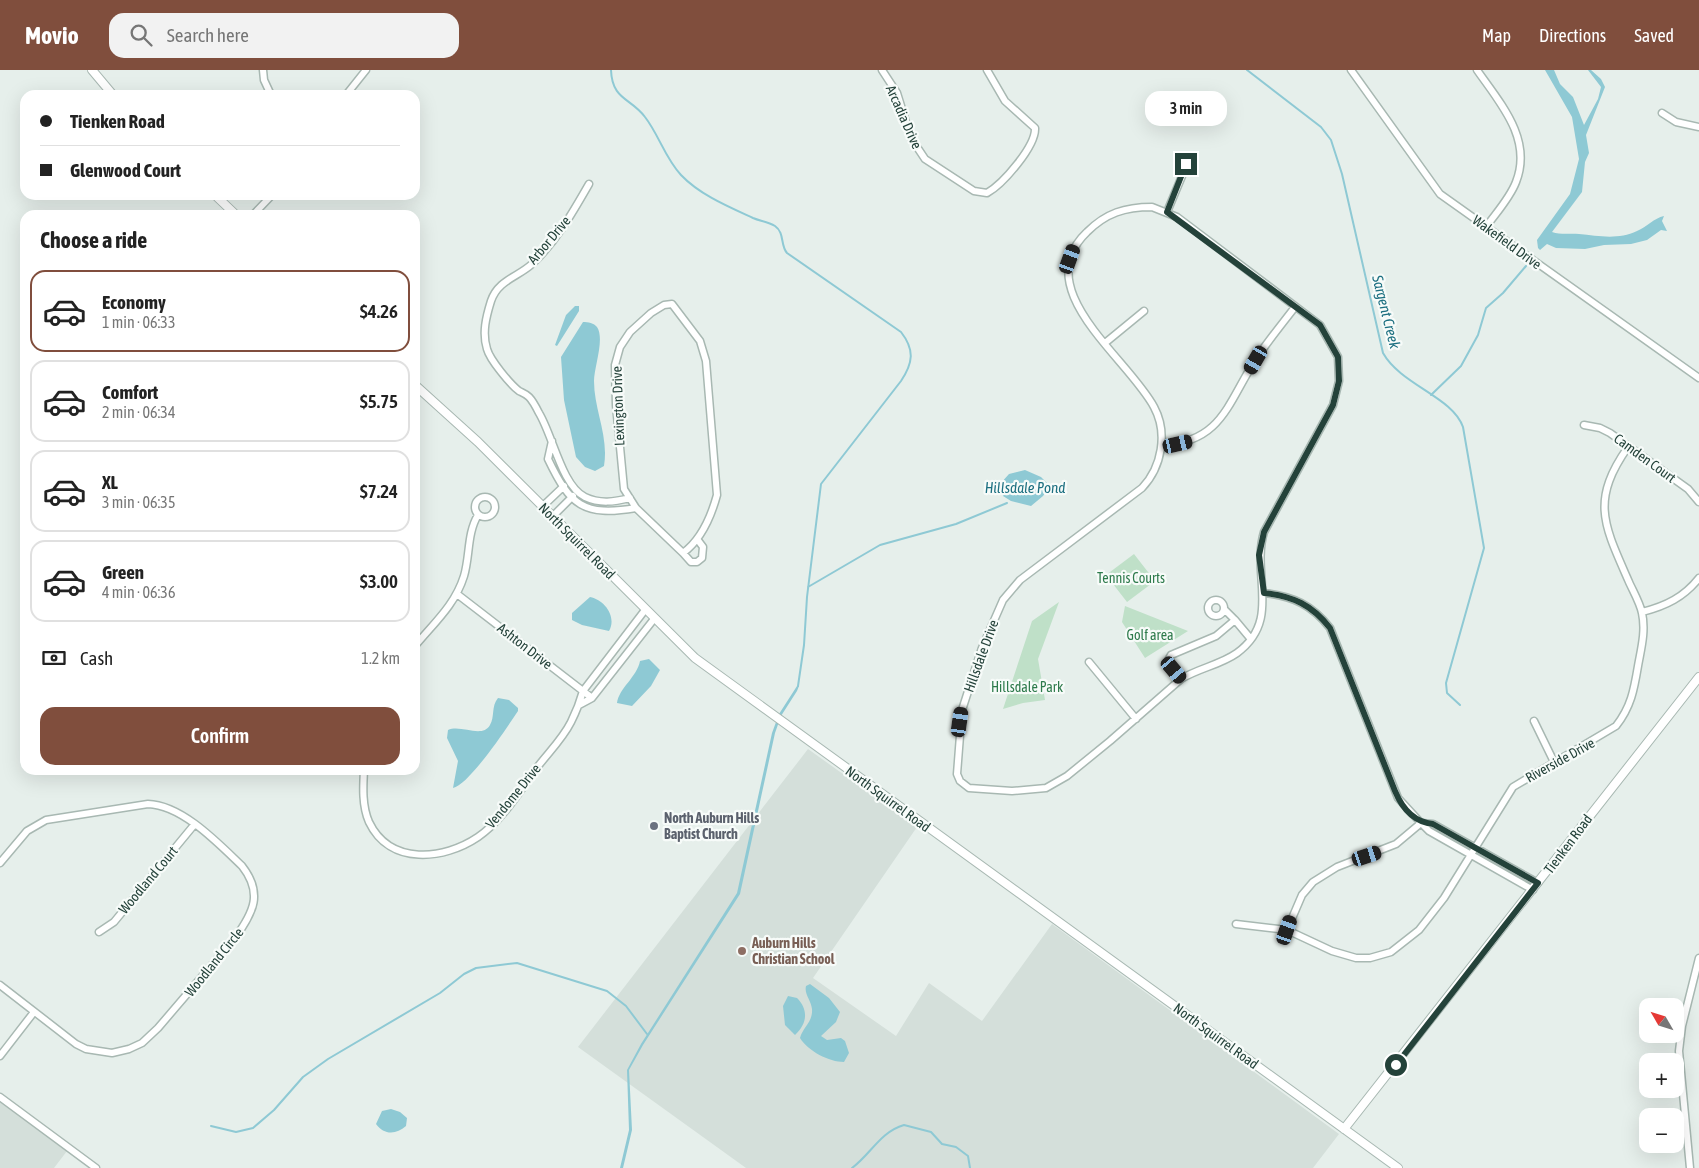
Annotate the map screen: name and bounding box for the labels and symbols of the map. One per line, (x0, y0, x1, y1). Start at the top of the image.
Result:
street label: Arcadia Drive (883, 83, 925, 151)
callout: 3 min (1145, 92, 1227, 126)
route end (1175, 153, 1197, 175)
street label: Wakefield Drive (1469, 212, 1545, 272)
street label: Arbor Drive (524, 213, 574, 267)
car (1057, 242, 1082, 276)
water label: Sargent Creek (1369, 272, 1404, 351)
car (1242, 343, 1269, 377)
street label: Lexington Drive (609, 366, 627, 446)
street label: Camden Court (1611, 430, 1679, 486)
car (1161, 433, 1194, 455)
water label: Hillsdale Pond (985, 479, 1065, 496)
street label: North Squirrel Road (536, 500, 618, 582)
park label: Tennis Courts (1097, 570, 1165, 586)
street label: Hillsdale Drive (961, 618, 1001, 694)
street label: Ashton Drive (494, 620, 556, 672)
park label: Golf area (1127, 627, 1174, 643)
car (1158, 654, 1189, 686)
park label: Hillsdale Park (991, 679, 1063, 695)
car (950, 706, 969, 738)
street label: Riverside Drive (1523, 734, 1597, 786)
street label: Vendome Drive (482, 761, 544, 831)
street label: North Squirrel Road (842, 763, 934, 835)
place label: North Auburn Hills Baptist Church (664, 810, 759, 842)
street label: Tienken Road (1541, 811, 1595, 877)
marker: North Auburn Hills Baptist Church (648, 820, 660, 832)
street label: Woodland Court (115, 843, 181, 917)
car (1350, 844, 1383, 868)
car (1275, 913, 1298, 947)
street label: Woodland Circle (181, 924, 247, 1000)
place label: Auburn Hills Christian School (751, 935, 835, 967)
marker: Auburn Hills Christian School (736, 945, 748, 957)
north arrow (1639, 998, 1684, 1042)
street label: North Squirrel Road (1170, 1000, 1262, 1072)
route start (1385, 1054, 1407, 1076)

